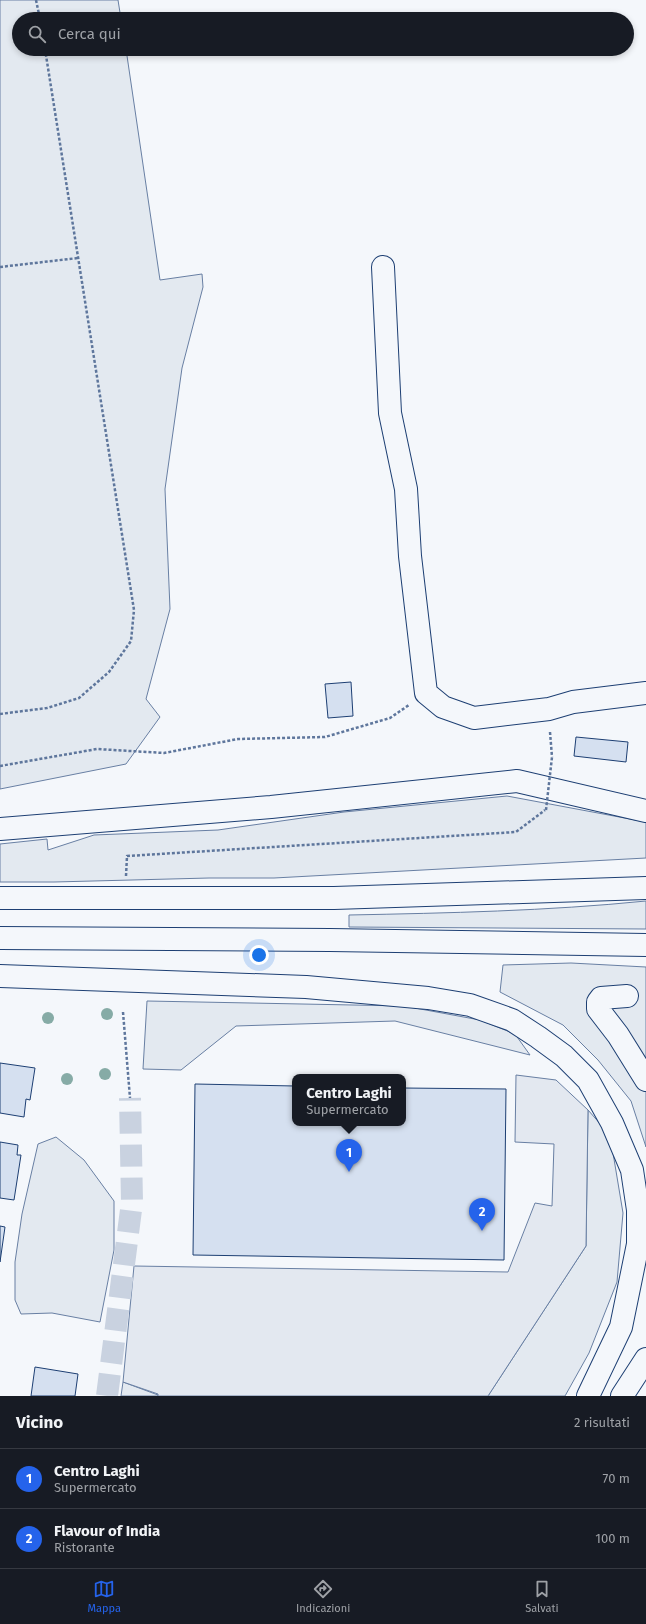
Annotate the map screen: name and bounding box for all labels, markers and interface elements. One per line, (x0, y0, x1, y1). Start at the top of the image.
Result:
search box (12, 12, 634, 56)
icon: search (26, 23, 48, 45)
text: Cerca qui (58, 25, 121, 43)
your location (249, 945, 269, 965)
popup (292, 1074, 406, 1126)
text: Centro Laghi (306, 1084, 392, 1102)
text: Supermercato (306, 1102, 389, 1117)
pin: 1 (336, 1139, 362, 1172)
pin: 2 (469, 1198, 495, 1231)
text: Vicino (16, 1412, 63, 1433)
text: 2 risultati (574, 1415, 630, 1430)
text: Centro Laghi (54, 1462, 140, 1480)
text: 1 (26, 1471, 32, 1486)
text: 70 m (603, 1471, 630, 1486)
text: Supermercato (54, 1480, 137, 1495)
text: Flavour of India (54, 1522, 160, 1540)
text: 2 (26, 1531, 32, 1546)
text: 100 m (595, 1531, 630, 1546)
text: Ristorante (54, 1540, 115, 1555)
tab: Mappa (87, 1578, 121, 1615)
tab: Indicazioni (296, 1578, 350, 1615)
tab: Salvati (525, 1578, 559, 1615)

